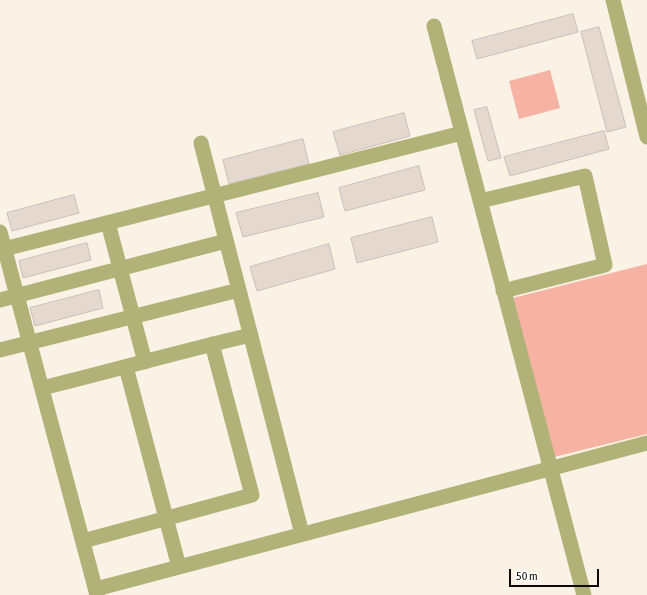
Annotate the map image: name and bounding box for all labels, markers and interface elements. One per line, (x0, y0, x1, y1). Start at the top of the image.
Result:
scale bar (511, 561, 601, 587)
text: 50 m (516, 569, 538, 583)

